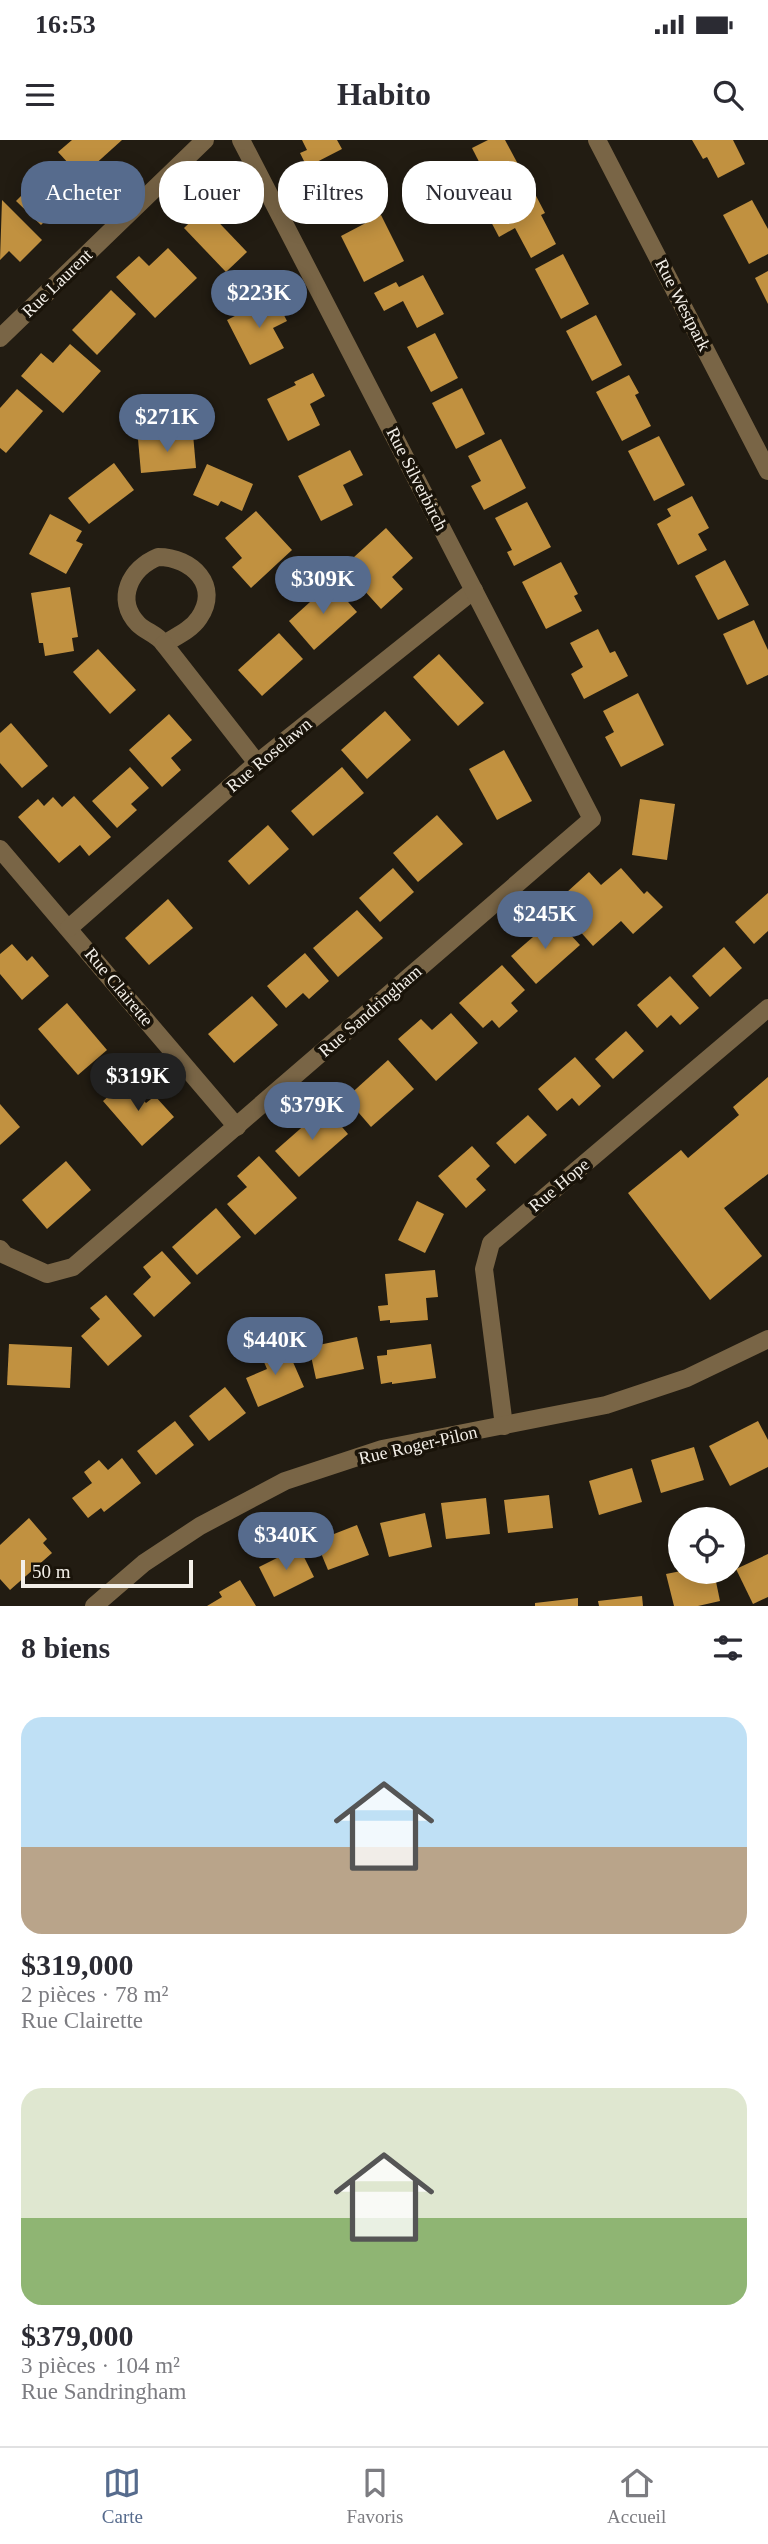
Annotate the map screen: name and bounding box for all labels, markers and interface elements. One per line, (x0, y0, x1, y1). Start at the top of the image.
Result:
text: 16:53 (35, 10, 96, 39)
icon: menu (21, 76, 59, 114)
text: Habito (337, 76, 431, 112)
icon: search (709, 76, 747, 114)
chip: Acheter (21, 161, 145, 224)
chip: Louer (159, 161, 264, 224)
chip: Filtres (278, 161, 388, 224)
chip: Nouveau (402, 161, 536, 224)
street label: Rue Laurent (18, 245, 96, 321)
street label: Rue Westpark (651, 256, 715, 354)
pin: $223K (210, 270, 308, 330)
text: $223K (227, 280, 291, 305)
pin: $271K (118, 394, 216, 454)
text: $271K (135, 404, 199, 429)
street label: Rue Silverbirch (382, 424, 452, 534)
pin: $309K (274, 556, 372, 616)
text: $309K (291, 566, 355, 591)
street label: Rue Roselawn (223, 714, 315, 796)
pin: $245K (496, 892, 594, 951)
text: $245K (513, 901, 577, 926)
street label: Rue Clairette (81, 944, 157, 1030)
street label: Rue Sandringham (315, 961, 425, 1061)
pin: $319K (89, 1054, 187, 1113)
text: $319K (106, 1063, 170, 1088)
pin: $379K (263, 1082, 361, 1142)
text: $379K (280, 1092, 344, 1117)
street label: Rue Hope (525, 1154, 593, 1216)
pin: $440K (226, 1318, 324, 1377)
text: $440K (243, 1327, 307, 1352)
street label: Rue Roger-Pilon (357, 1422, 479, 1468)
map controls (668, 1507, 745, 1584)
button: locate (668, 1507, 745, 1584)
pin: $340K (237, 1512, 335, 1572)
text: $340K (254, 1522, 318, 1547)
scale bar (21, 1557, 192, 1589)
text: 50 m (32, 1561, 71, 1582)
icon: filters (709, 1629, 747, 1667)
text: 8 biens (21, 1631, 110, 1664)
icon: home (321, 1763, 447, 1889)
text: $319,000 (21, 1948, 134, 1981)
text: 2 pièces · 78 m² (21, 1982, 168, 2007)
text: Rue Clairette (21, 2008, 143, 2033)
icon: home (321, 2134, 447, 2260)
text: $379,000 (21, 2319, 134, 2352)
text: 3 pièces · 104 m² (21, 2353, 180, 2378)
text: Rue Sandringham (21, 2379, 186, 2404)
tab: Carte (102, 2464, 143, 2528)
tab: Favoris (347, 2464, 404, 2528)
tab: Accueil (607, 2464, 666, 2528)

